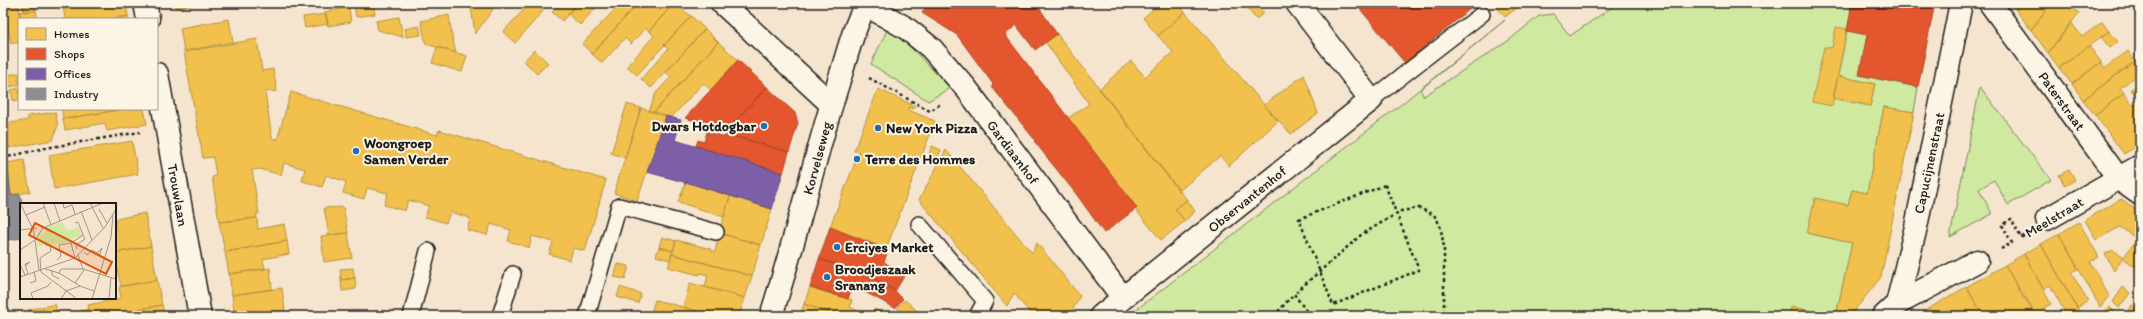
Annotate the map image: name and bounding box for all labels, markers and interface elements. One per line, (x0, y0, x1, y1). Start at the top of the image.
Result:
legend (18, 18, 158, 110)
text: Homes (54, 27, 90, 41)
text: Shops (54, 47, 85, 61)
text: Offices (54, 67, 91, 81)
street label: Paterstraat (2035, 69, 2089, 134)
text: Industry (54, 87, 99, 101)
street label: Capucijnenstraat (1910, 111, 1949, 215)
street label: Gardiaanhof (983, 117, 1043, 188)
place label: Dwars Hotdogbar (652, 118, 757, 135)
street label: Korvelseweg (800, 119, 836, 197)
place label: New York Pizza (886, 120, 978, 137)
marker: Dwars Hotdogbar (759, 121, 769, 131)
marker: New York Pizza (873, 123, 883, 133)
place label: Woongroep Samen Verder (364, 135, 449, 168)
marker: Woongroep Samen Verder (351, 146, 361, 156)
place label: Terre des Hommes (864, 151, 975, 168)
marker: Terre des Hommes (852, 154, 862, 164)
street label: Trouwlaan (164, 162, 191, 228)
street label: Observantenhof (1205, 162, 1291, 236)
street label: Meelstraat (2022, 193, 2087, 241)
inset map (20, 203, 116, 299)
place label: Erciyes Market (845, 239, 934, 256)
marker: Erciyes Market (832, 242, 842, 252)
place label: Broodjeszaak Sranang (835, 261, 916, 294)
marker: Broodjeszaak Sranang (822, 272, 832, 282)

